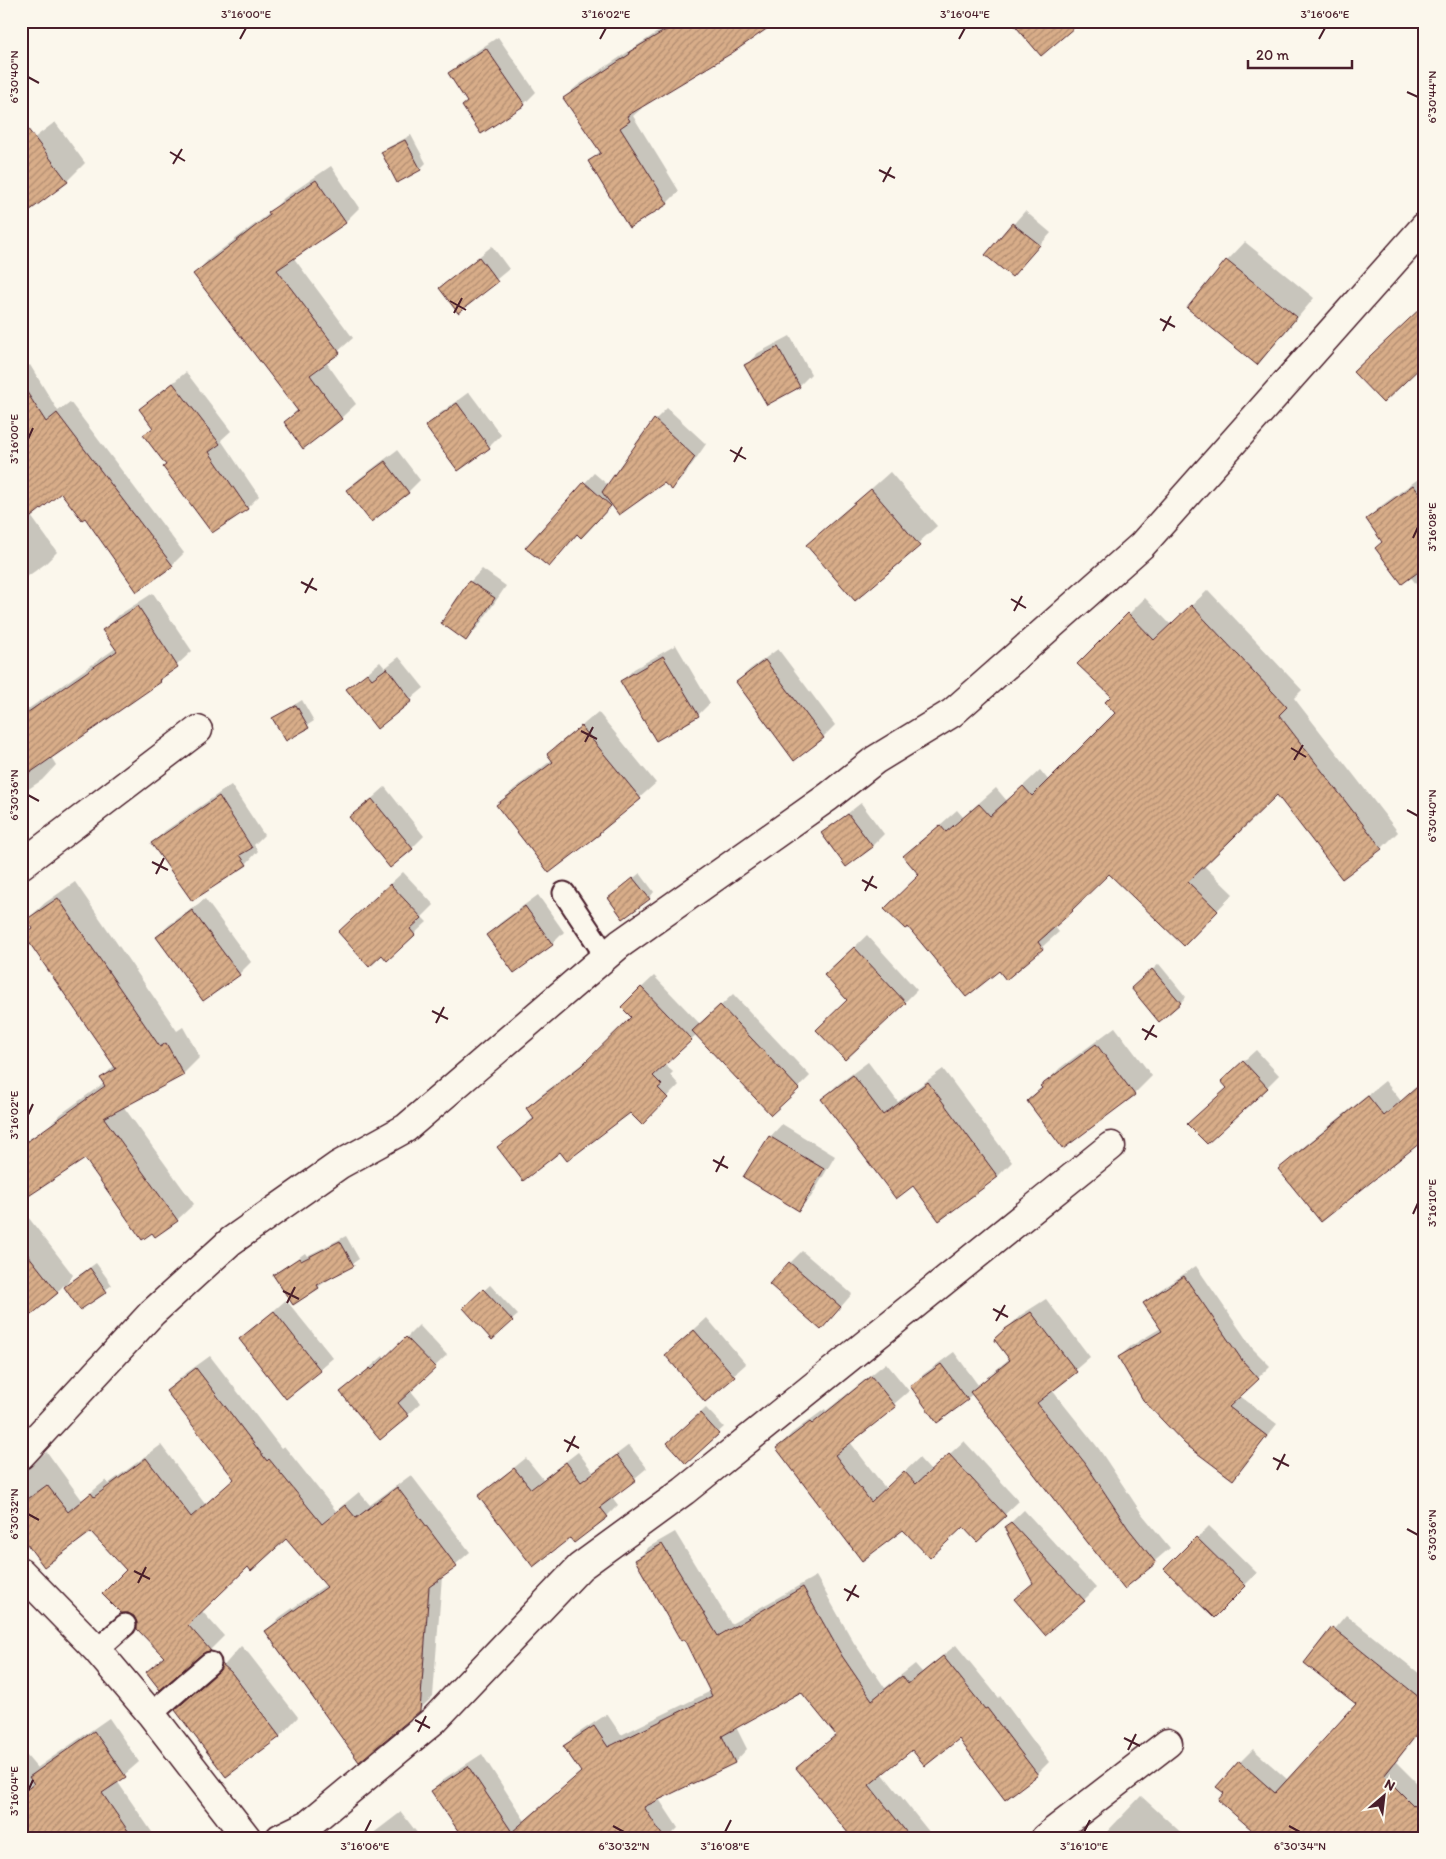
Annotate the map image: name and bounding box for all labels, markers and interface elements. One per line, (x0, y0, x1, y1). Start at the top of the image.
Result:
text: 3°16'00"E (221, 7, 271, 21)
text: 3°16'02"E (582, 7, 631, 21)
text: 3°16'04"E (940, 7, 990, 21)
text: 3°16'06"E (1301, 7, 1350, 21)
scale bar (1248, 38, 1352, 70)
text: 20 m (1256, 46, 1290, 64)
text: 6°30'40"N (7, 50, 21, 104)
text: 6°30'44"N (1425, 71, 1439, 123)
text: 3°16'00"E (7, 414, 21, 464)
text: 3°16'08"E (1425, 502, 1439, 552)
text: 6°30'36"N (7, 769, 21, 821)
text: 6°30'40"N (1425, 789, 1439, 843)
text: 3°16'02"E (7, 1090, 21, 1139)
text: 3°16'10"E (1425, 1179, 1439, 1227)
text: 6°30'32"N (7, 1488, 21, 1540)
text: 6°30'36"N (1425, 1509, 1439, 1561)
text: 3°16'04"E (7, 1766, 21, 1816)
north arrow (1358, 1772, 1408, 1822)
text: N (1382, 1775, 1398, 1795)
text: 3°16'06"E (341, 1839, 390, 1853)
text: 6°30'32"N (598, 1839, 650, 1853)
text: 3°16'08"E (700, 1839, 750, 1853)
text: 3°16'10"E (1060, 1839, 1108, 1853)
text: 6°30'34"N (1274, 1839, 1326, 1853)

